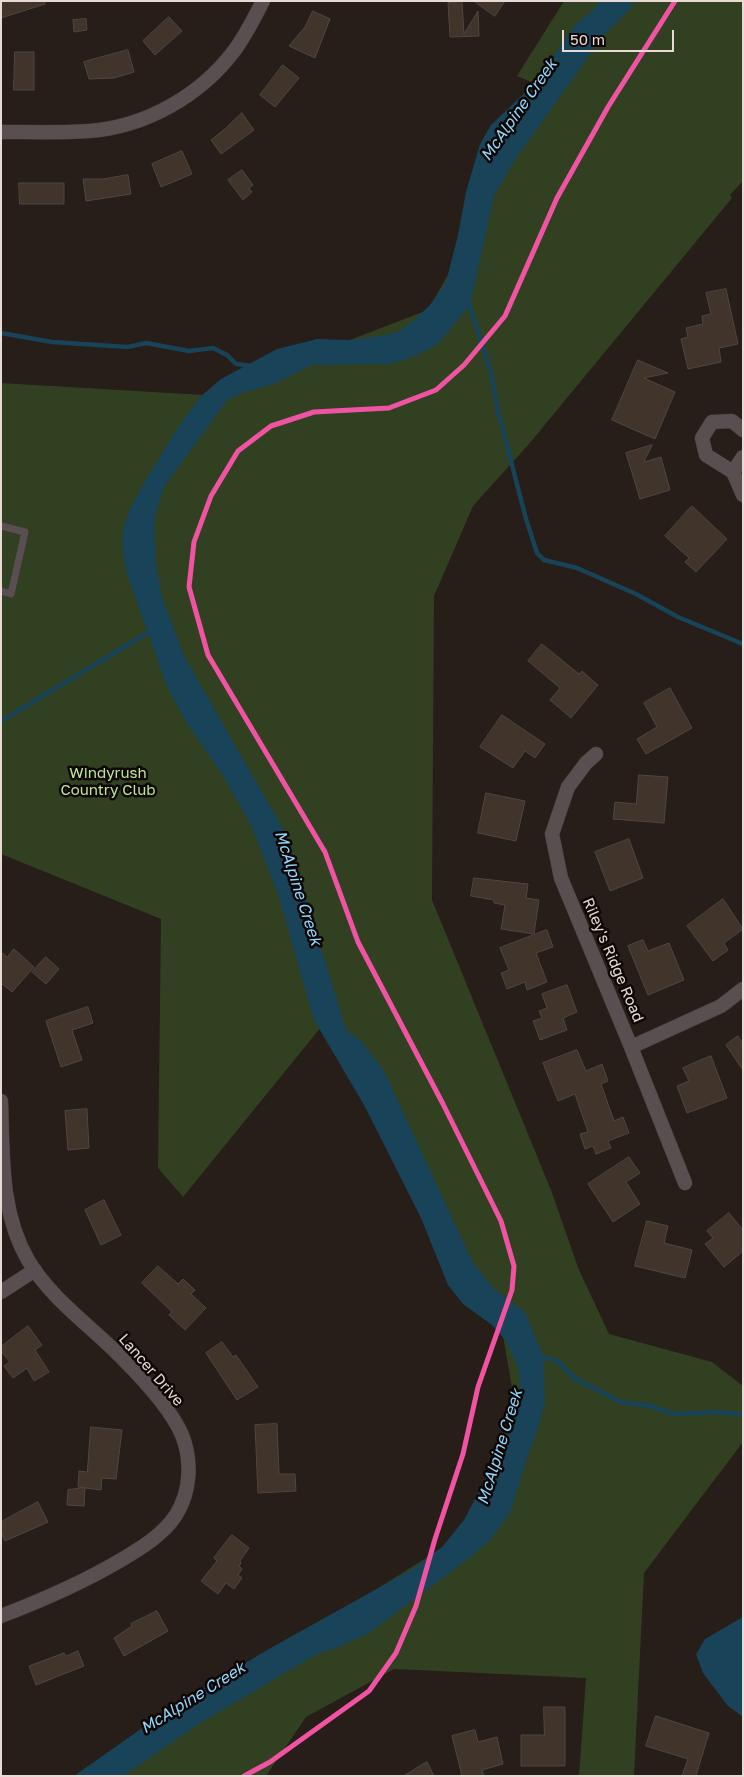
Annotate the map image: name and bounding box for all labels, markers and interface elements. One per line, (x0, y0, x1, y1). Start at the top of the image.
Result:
scale bar (564, 20, 676, 52)
text: 50 m (570, 30, 605, 48)
water label: McAlpine Creek (477, 55, 561, 165)
park label: Windyrush Country Club (60, 764, 156, 799)
water label: McAlpine Creek (270, 828, 326, 948)
street label: Riley's Ridge Road (579, 895, 647, 1025)
street label: Lancer Drive (115, 1330, 187, 1410)
water label: McAlpine Creek (473, 1387, 527, 1507)
water label: McAlpine Creek (137, 1658, 249, 1738)

